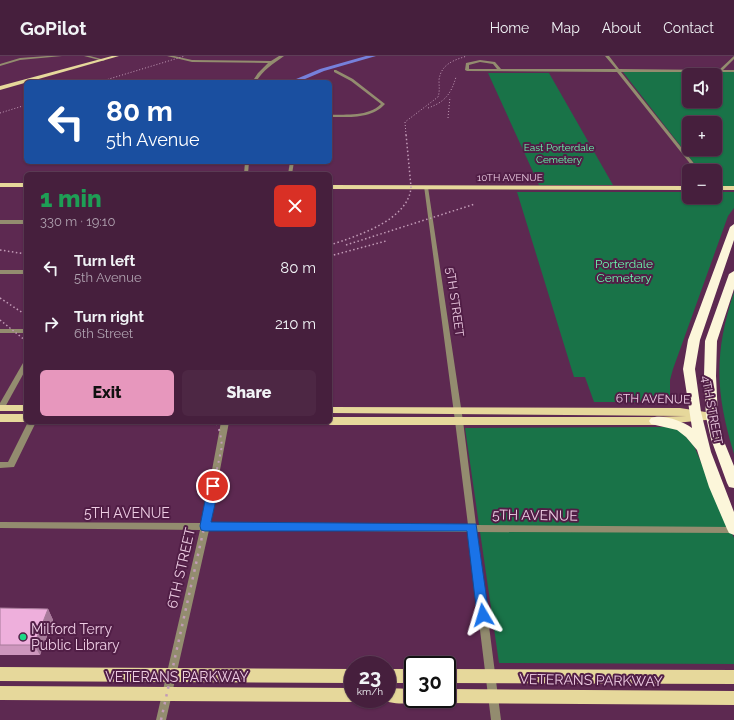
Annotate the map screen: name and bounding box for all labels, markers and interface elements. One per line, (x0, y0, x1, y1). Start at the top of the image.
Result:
text: GoPilot (20, 17, 86, 39)
text: Home (490, 20, 529, 36)
text: Map (551, 20, 580, 36)
text: About (602, 20, 641, 36)
text: Contact (663, 20, 714, 36)
map controls (682, 68, 722, 204)
button: sound (682, 68, 722, 108)
text: 80 m (106, 95, 173, 128)
icon: left (40, 96, 92, 148)
button: + (682, 116, 722, 156)
text: 5th Avenue (106, 129, 200, 150)
park label: East Porterdale Cemetery (524, 142, 594, 165)
button: − (682, 164, 722, 204)
street label: 10TH AVENUE (477, 172, 543, 183)
text: 1 min (40, 184, 102, 213)
button: close (274, 185, 316, 227)
text: 330 m · 19:10 (40, 214, 115, 229)
text: Turn left (74, 252, 135, 270)
icon: left (40, 257, 62, 279)
park label: Porterdale Cemetery (595, 257, 653, 285)
text: 80 m (280, 259, 316, 277)
street label: 5TH STREET (443, 266, 467, 338)
text: 5th Avenue (74, 270, 142, 285)
text: Turn right (74, 308, 144, 326)
icon: right (40, 313, 62, 335)
text: 210 m (275, 315, 316, 333)
text: 6th Street (74, 326, 133, 341)
button: Exit (40, 370, 174, 416)
button: Share (182, 370, 316, 416)
street label: 4TH STREET (698, 375, 726, 446)
street label: 6TH AVENUE (616, 391, 690, 407)
pin (196, 469, 230, 503)
icon: arrive (202, 475, 224, 497)
street label: 5TH AVENUE (84, 505, 170, 521)
street label: 5TH AVENUE (492, 506, 578, 524)
street label: 6TH STREET (164, 526, 198, 610)
position arrow (462, 594, 504, 636)
place label: Milford Terry Public Library (31, 621, 120, 653)
marker: Milford Terry Public Library (18, 632, 28, 642)
speed limit sign: 30 (404, 656, 456, 708)
text: 23 (359, 665, 381, 689)
street label: VETERANS PARKWAY (105, 669, 249, 685)
street label: VETERANS PARKWAY (519, 671, 663, 689)
text: km/h (357, 686, 383, 697)

